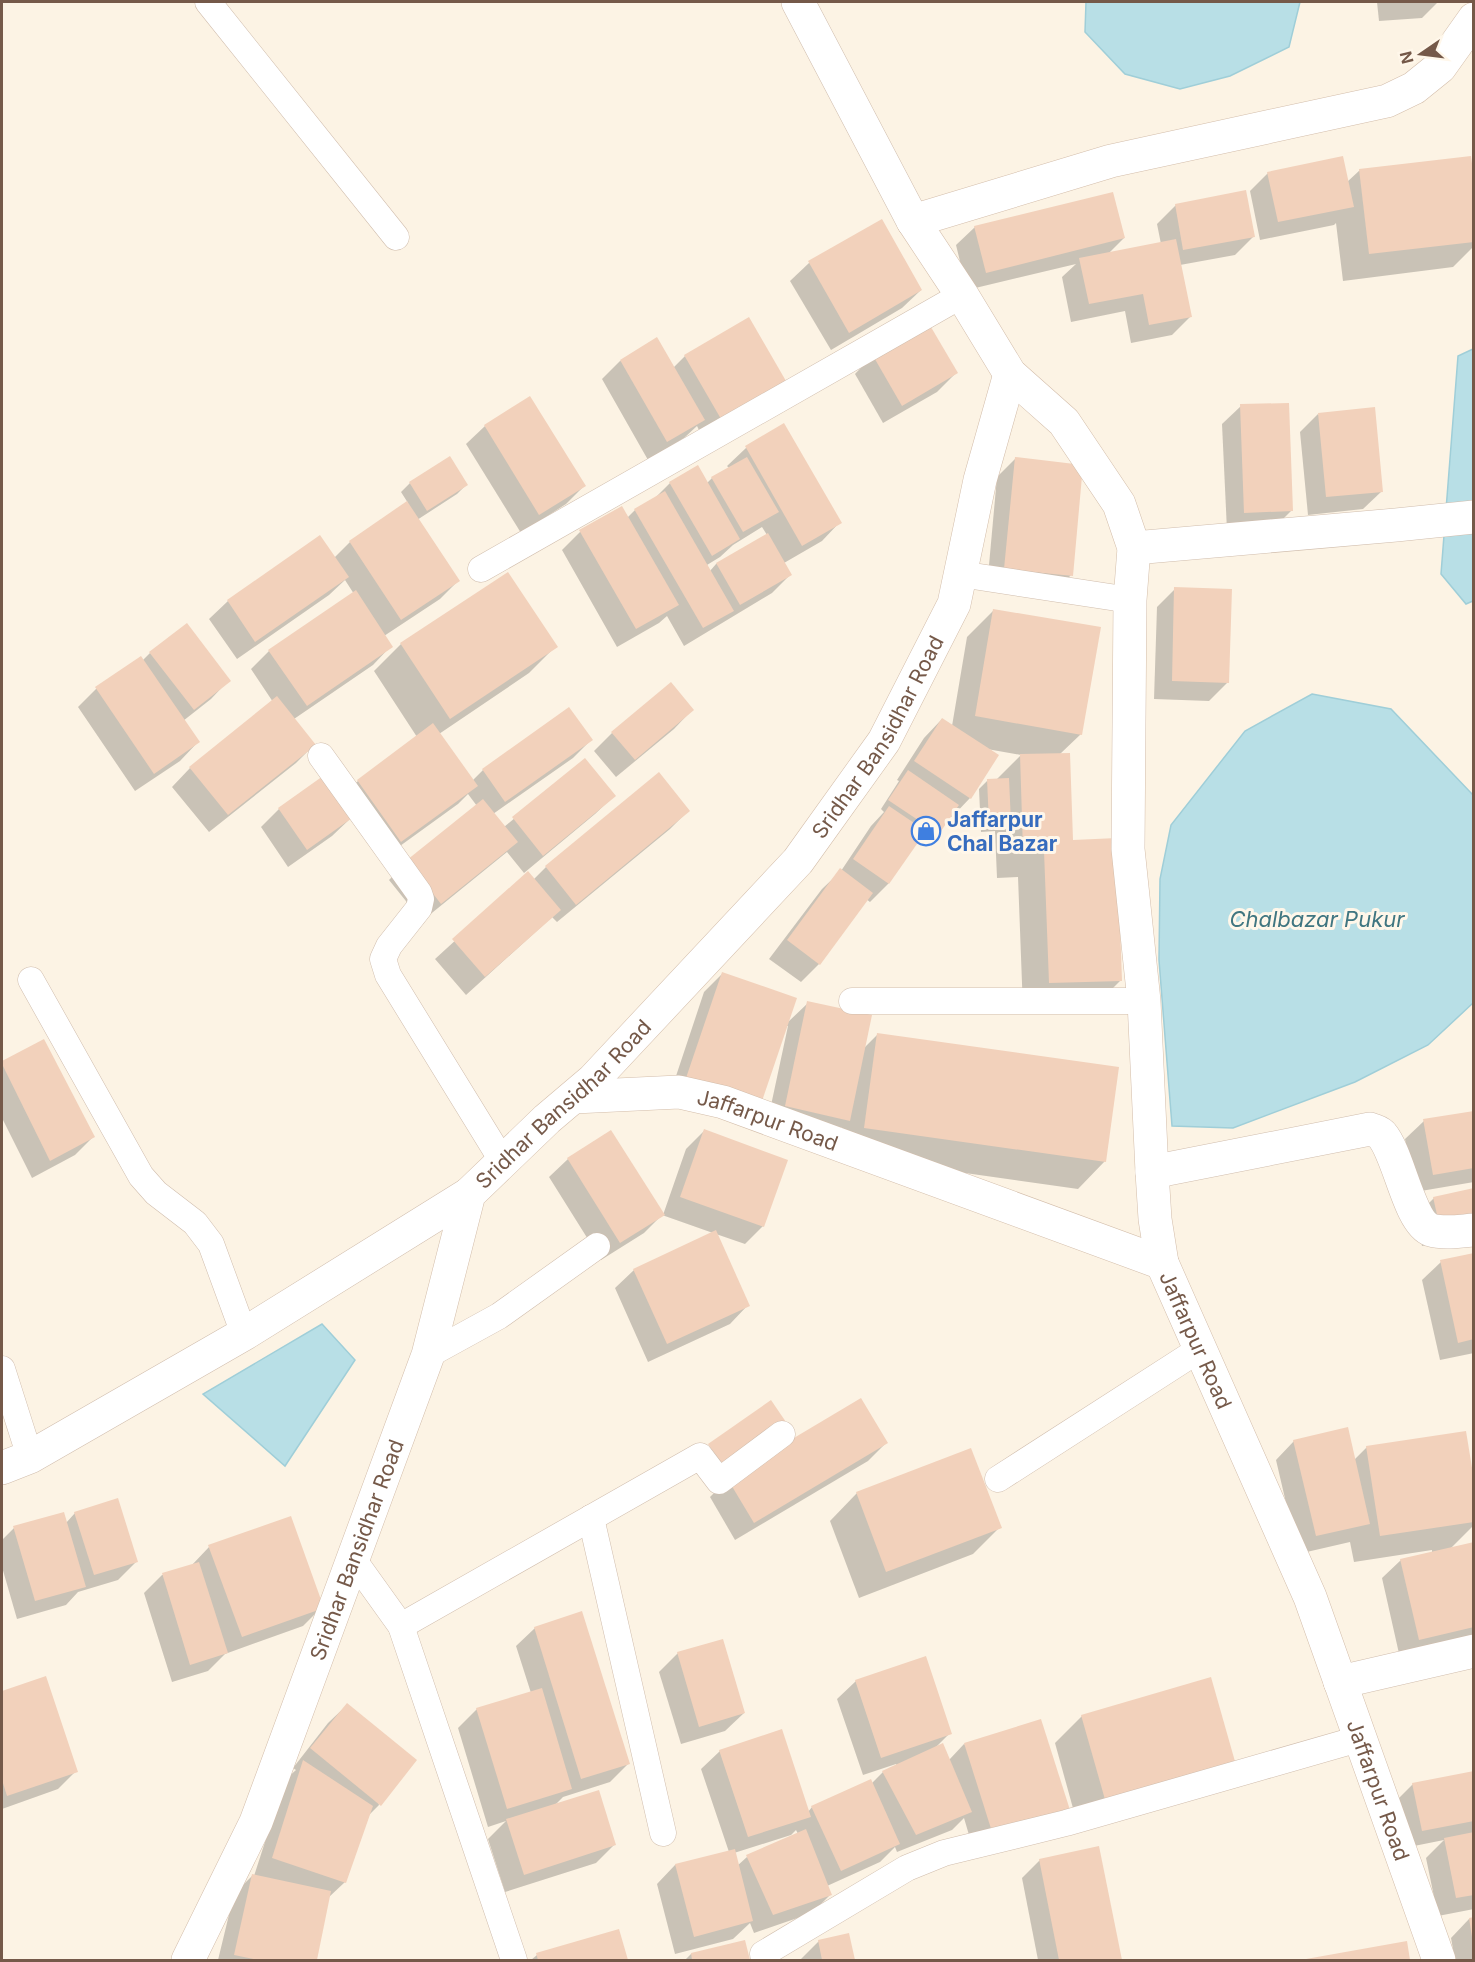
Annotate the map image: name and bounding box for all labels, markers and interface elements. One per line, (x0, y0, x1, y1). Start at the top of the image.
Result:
north arrow (1391, 24, 1451, 84)
text: N (1395, 49, 1418, 66)
street label: Sridhar Bansidhar Road (806, 631, 948, 843)
place label: Jaffarpur Chal Bazar (947, 807, 1058, 856)
shop icon: Jaffarpur Chal Bazar (910, 815, 942, 847)
water label: Chalbazar Pukur (1229, 906, 1405, 932)
street label: Sridhar Bansidhar Road (470, 1014, 656, 1194)
street label: Jaffarpur Road (695, 1084, 842, 1156)
street label: Jaffarpur Road (1155, 1267, 1238, 1413)
street label: Sridhar Bansidhar Road (304, 1436, 408, 1664)
street label: Jaffarpur Road (1342, 1716, 1415, 1864)

